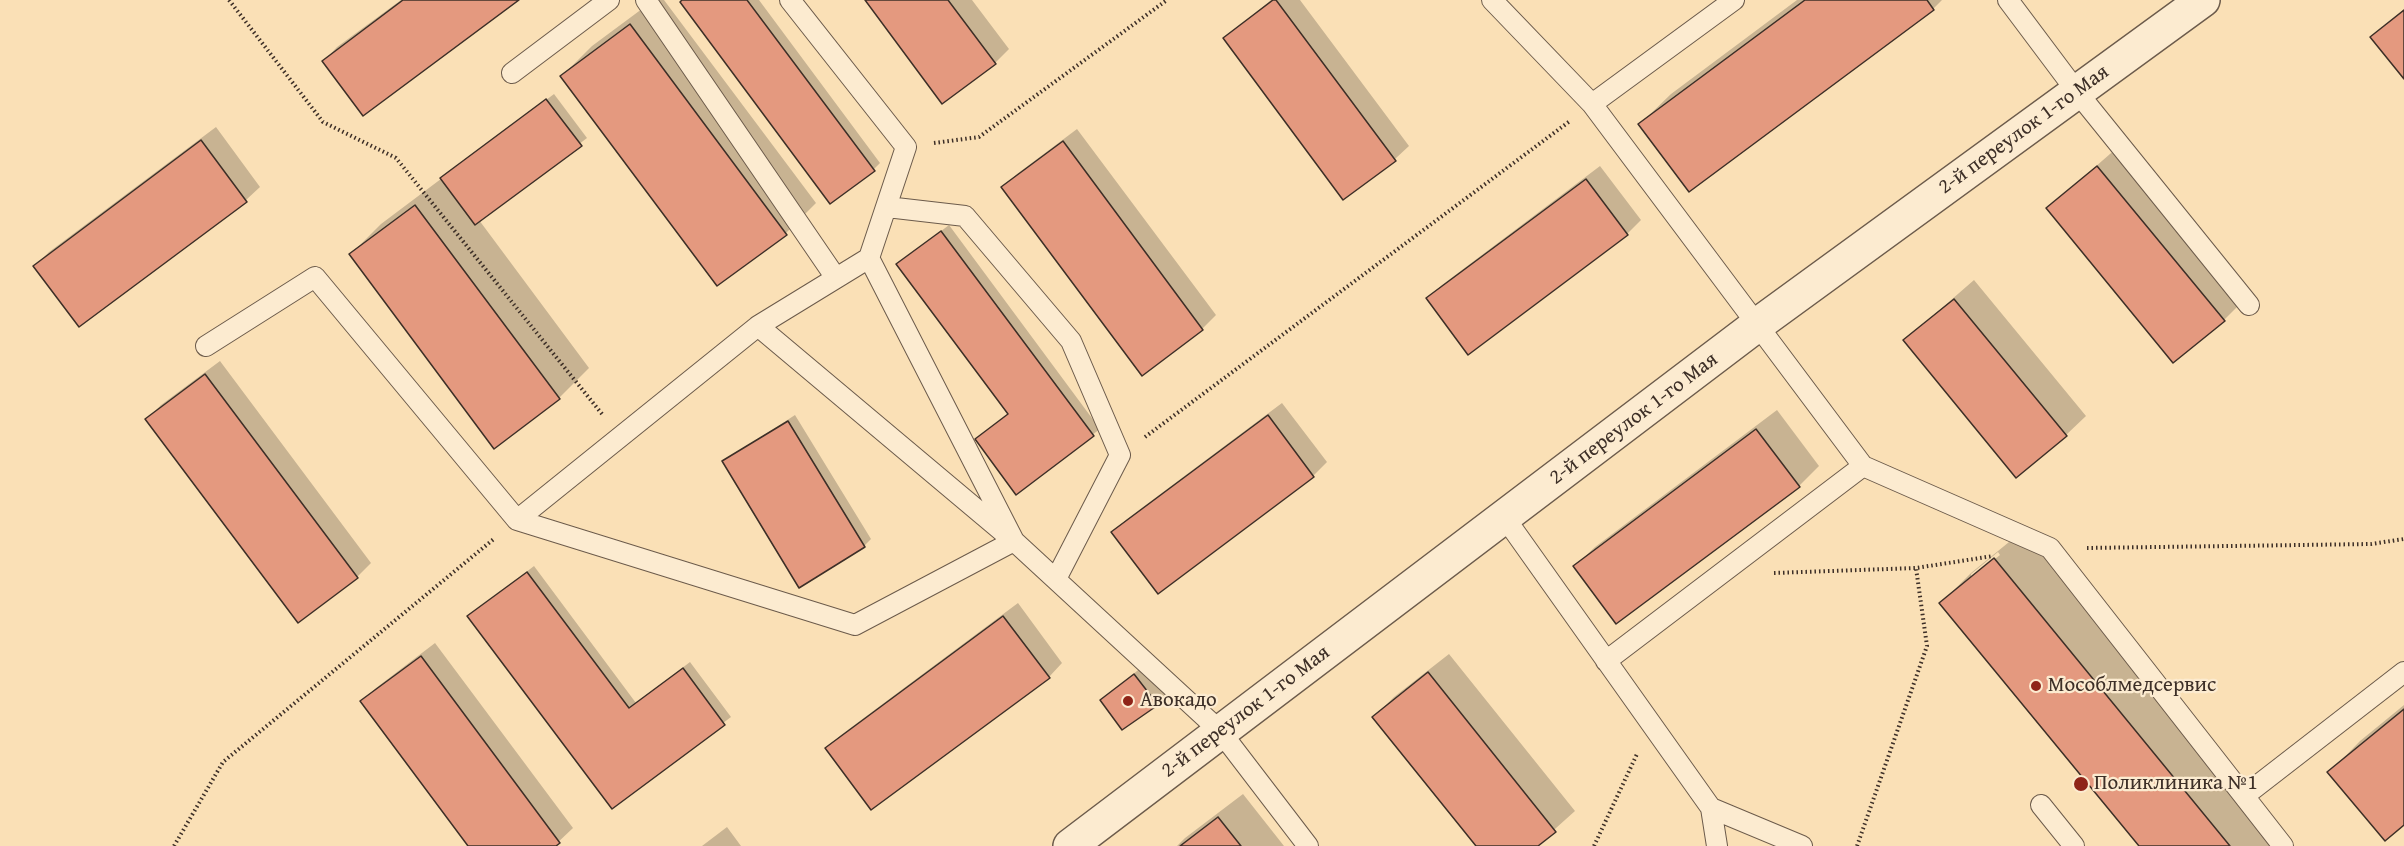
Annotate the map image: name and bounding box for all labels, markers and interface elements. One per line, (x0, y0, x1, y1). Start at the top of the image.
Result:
street label: 2-й переулок 1-го Мая (1934, 60, 2114, 200)
street label: 2-й переулок 1-го Мая (1545, 347, 1723, 491)
street label: 2-й переулок 1-го Мая (1157, 640, 1335, 784)
place label: Мособлмедсервис (2048, 673, 2216, 699)
marker: Мособлмедсервис (2029, 679, 2043, 693)
place label: Авокадо (1140, 688, 1217, 714)
marker: Авокадо (1121, 694, 1135, 708)
place label: Поликлиника №1 (2094, 771, 2258, 797)
marker: Поликлиника №1 (2072, 775, 2090, 793)

